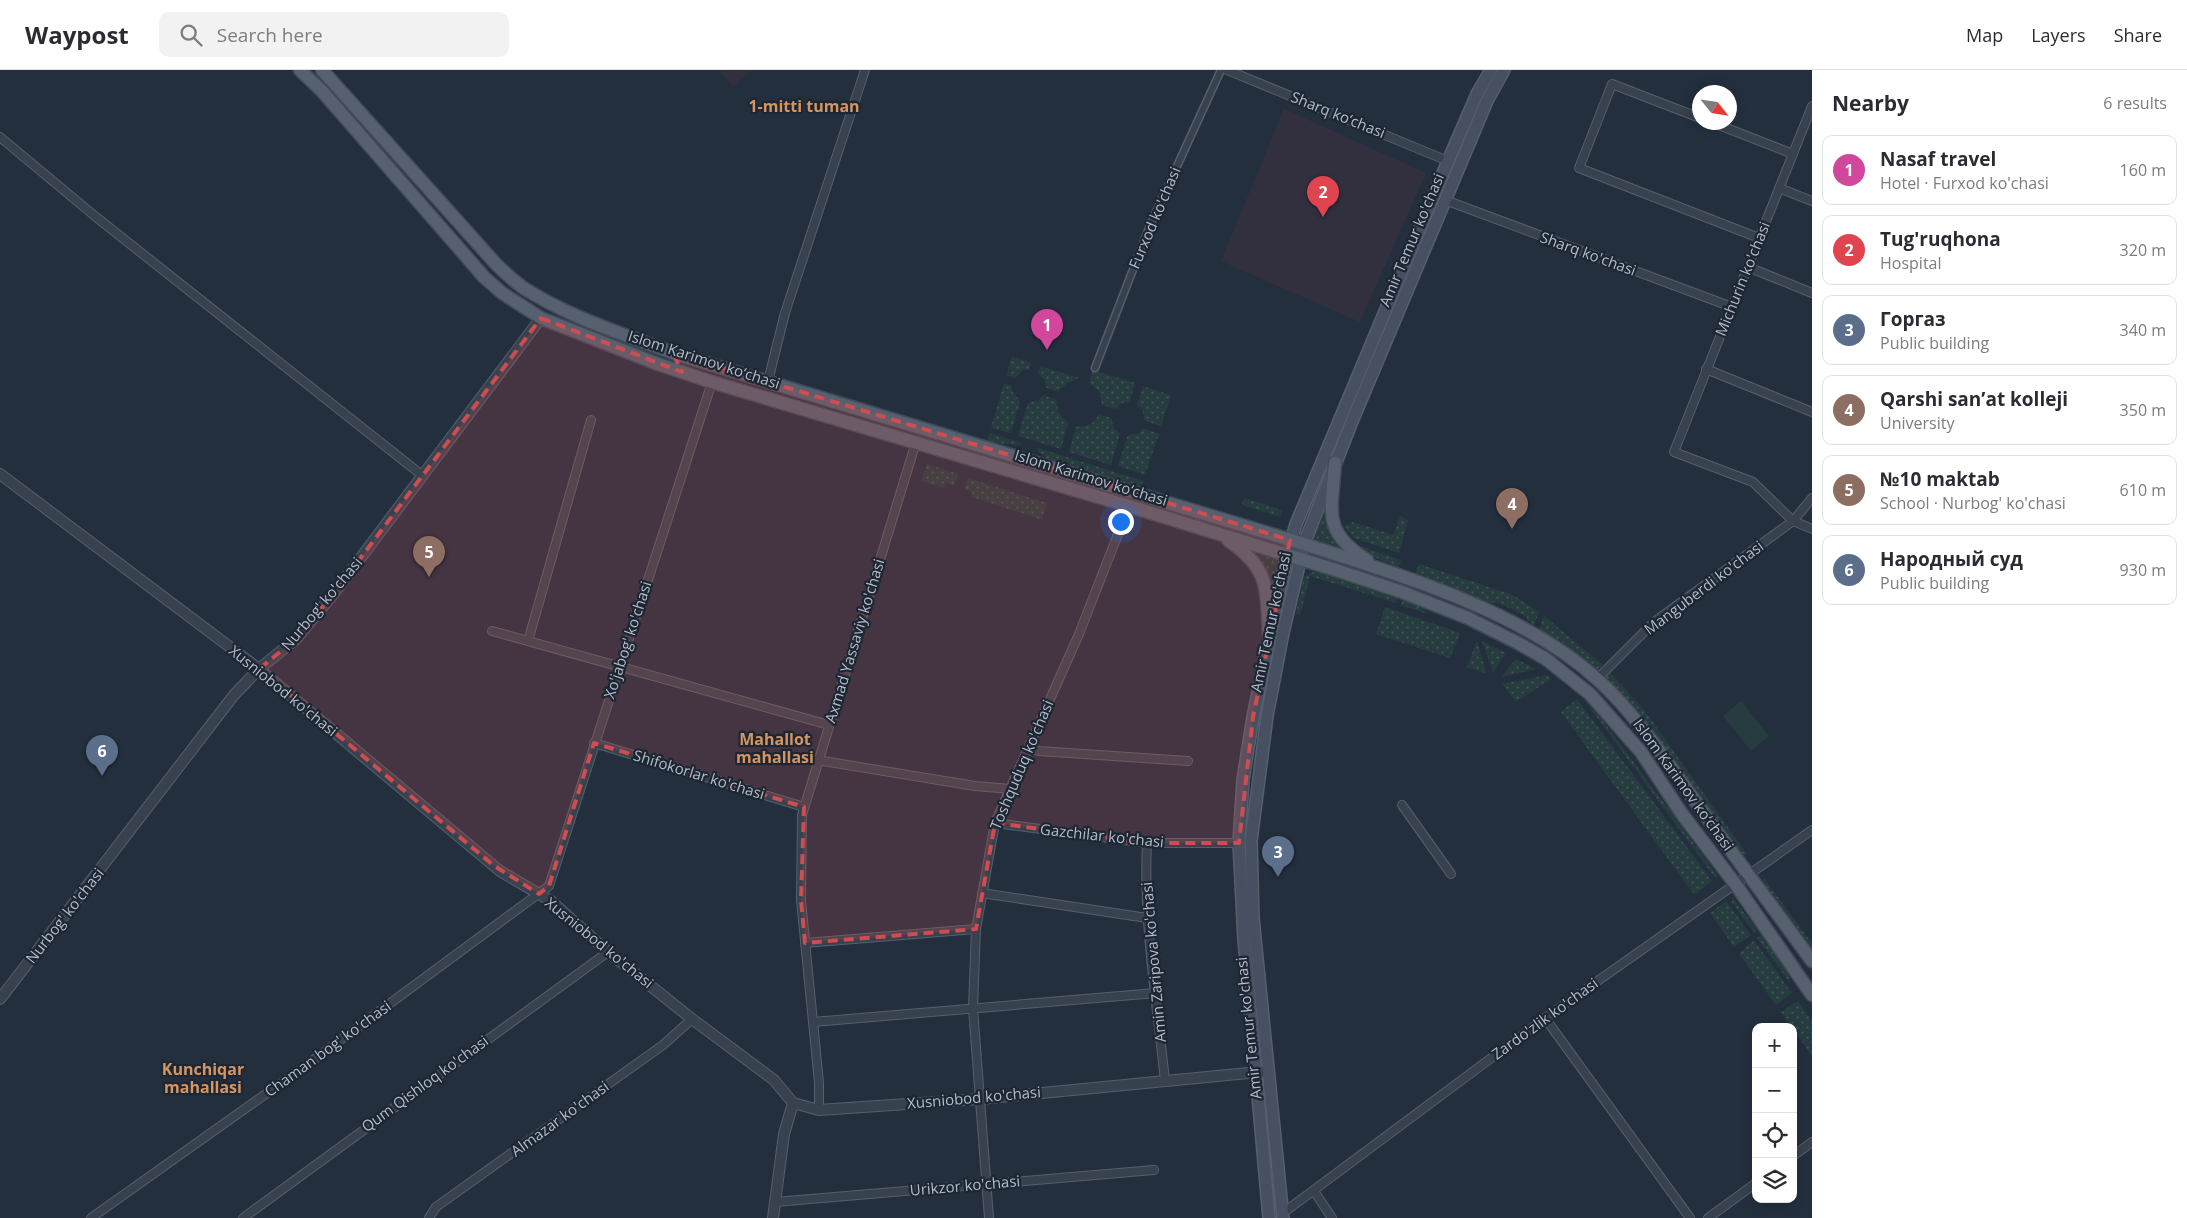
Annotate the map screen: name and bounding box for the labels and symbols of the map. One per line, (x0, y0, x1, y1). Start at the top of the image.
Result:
north arrow (1692, 85, 1737, 130)
street label: Sharq ko‘chasi (1288, 86, 1389, 142)
district label: 1-mitti tuman (748, 95, 860, 117)
street label: Furxod ko'chasi (1124, 164, 1185, 272)
street label: Amir Temur ko'chasi (1374, 170, 1448, 309)
pin: 2 (1307, 176, 1339, 217)
street label: Michurin ko'chasi (1710, 218, 1774, 339)
street label: Sharq ko'chasi (1538, 226, 1639, 280)
pin: 1 (1031, 309, 1063, 350)
street label: Islom Karimov ko‘chasi (626, 325, 783, 393)
street label: Islom Karimov ko‘chasi (1012, 444, 1170, 510)
pin: 4 (1496, 488, 1528, 529)
your location (1108, 509, 1134, 535)
pin: 5 (413, 536, 445, 577)
street label: Manguberdi ko'chasi (1640, 536, 1767, 639)
street label: Amir Temur ko'chasi (1245, 550, 1295, 694)
street label: Nurbog' ko'chasi (276, 552, 366, 654)
street label: Axmad Yassaviy ko'chasi (820, 556, 889, 725)
street label: Xo'jabog' ko'chasi (599, 578, 655, 701)
street label: Xusniobod ko'chasi (225, 640, 342, 740)
street label: Toshquduq ko'chasi (985, 697, 1058, 833)
street label: Islom Karimov ko‘chasi (1629, 714, 1739, 855)
district label: Mahallot mahallasi (736, 728, 814, 768)
pin: 6 (86, 735, 118, 776)
street label: Shifokorlar ko'chasi (631, 745, 767, 804)
street label: Gazchilar ko'chasi (1039, 819, 1165, 851)
pin: 3 (1262, 836, 1294, 877)
street label: Nurbog' ko'chasi (21, 864, 108, 967)
street label: Amin Zaripova ko'chasi (1136, 881, 1170, 1043)
street label: Xusniobod ko'chasi (541, 892, 658, 992)
street label: Amir Temur ko'chasi (1231, 956, 1265, 1100)
street label: Zardo'zlik ko'chasi (1487, 973, 1602, 1064)
street label: Chaman bog' ko'chasi (260, 996, 395, 1101)
street label: Qum Qishloq ko'chasi (357, 1030, 492, 1136)
district label: Kunchiqar mahallasi (162, 1058, 244, 1098)
street label: Almazar ko'chasi (506, 1076, 613, 1161)
street label: Xusniobod ko'chasi (906, 1081, 1042, 1113)
street label: Urikzor ko'chasi (909, 1170, 1021, 1200)

